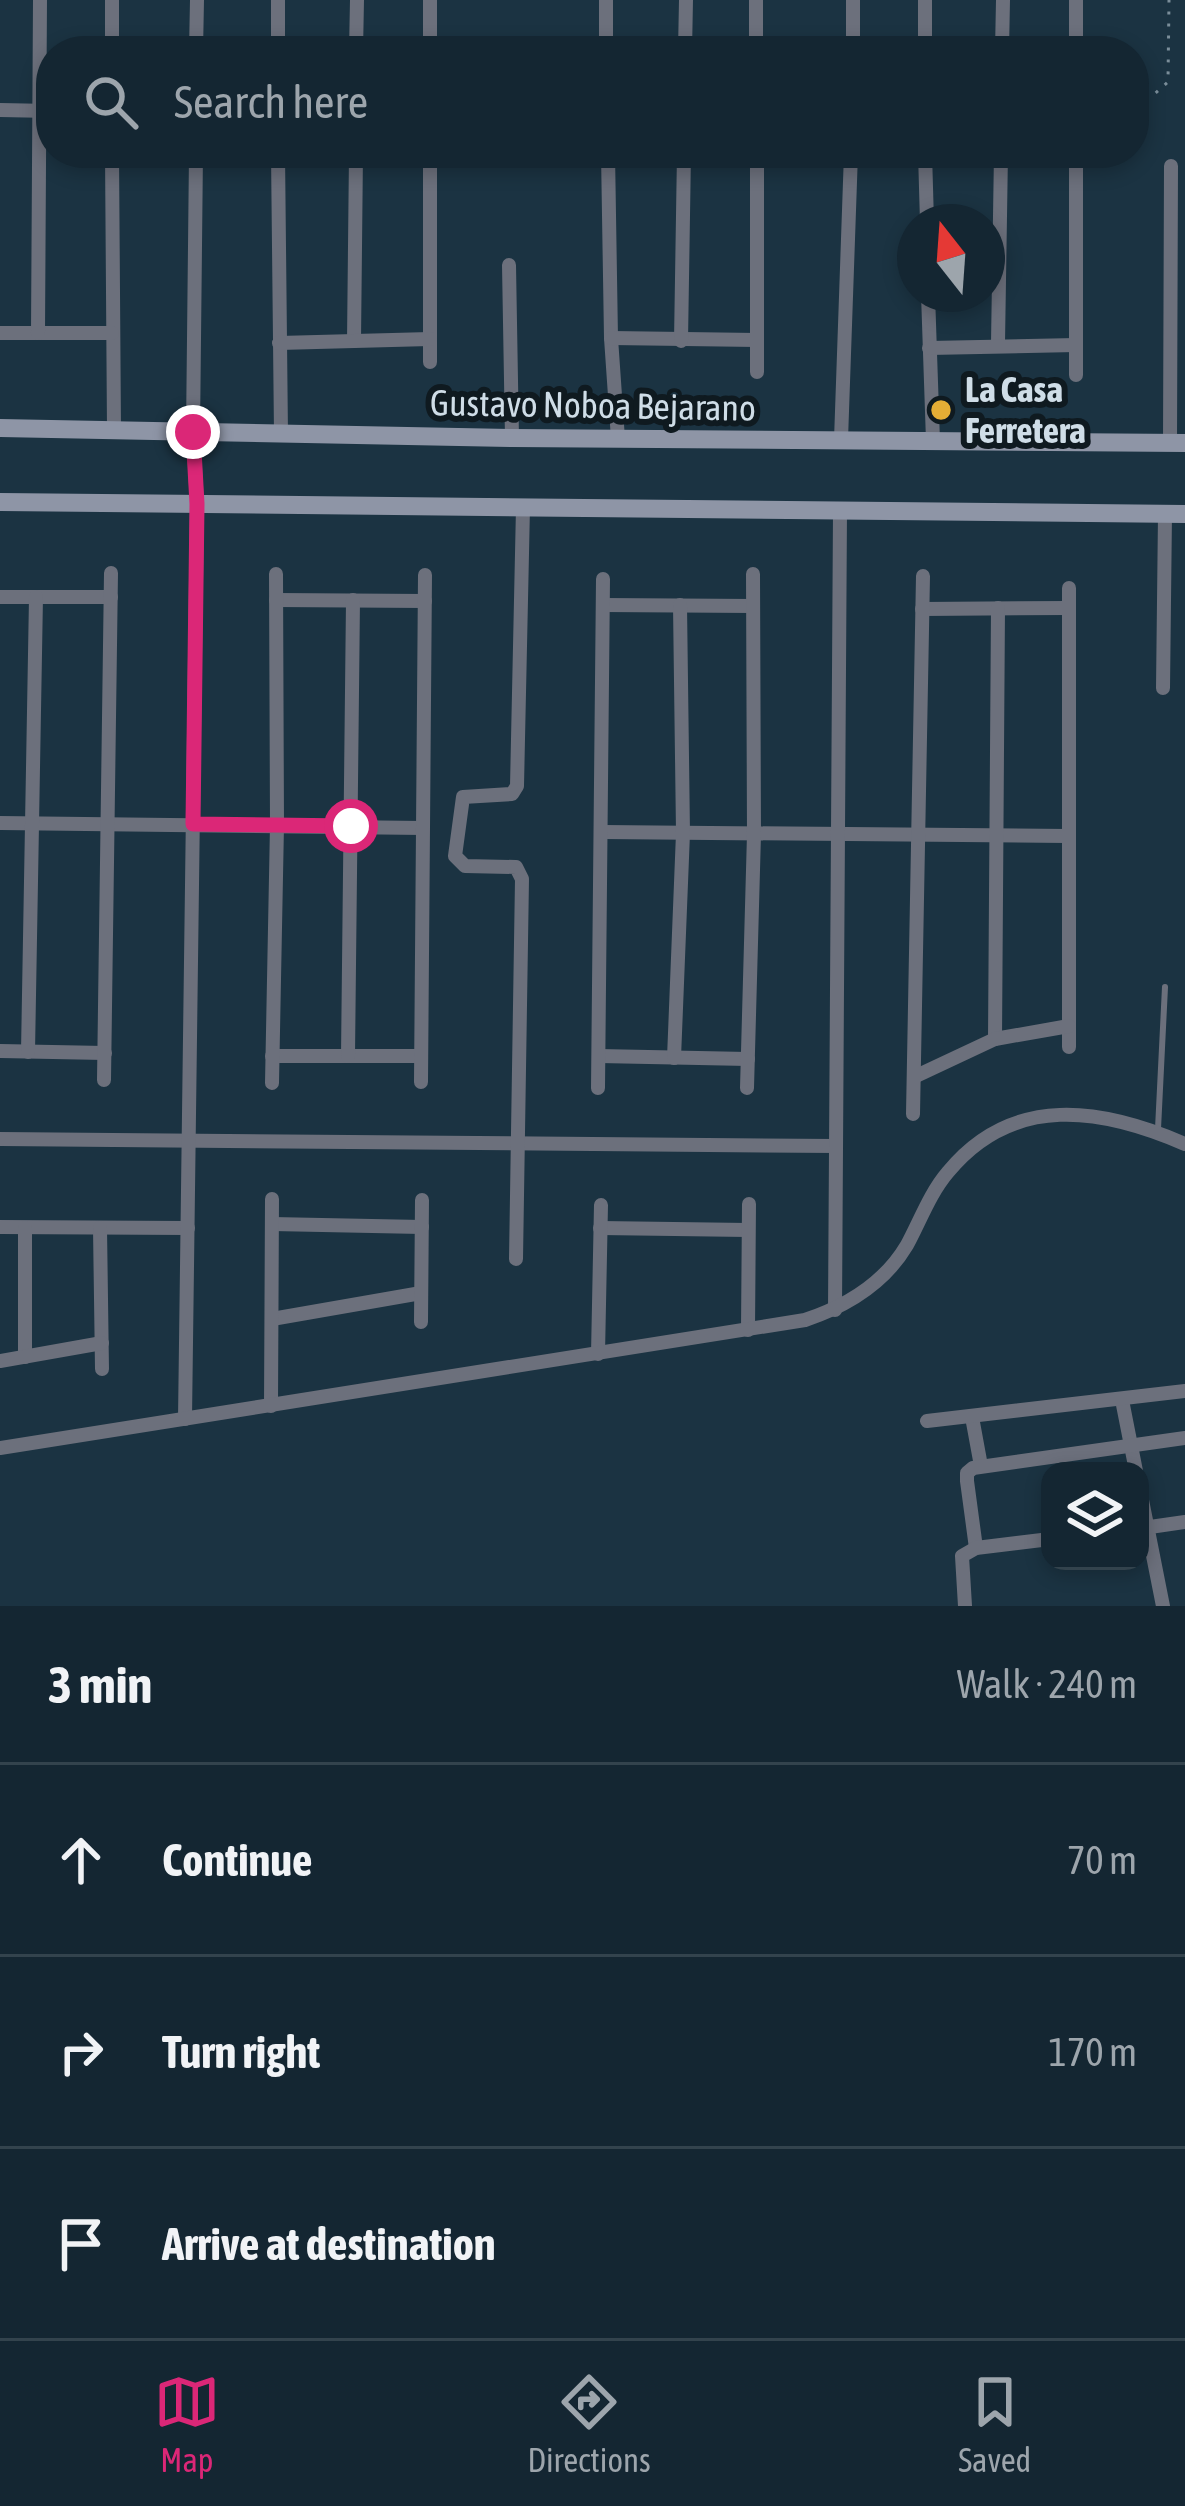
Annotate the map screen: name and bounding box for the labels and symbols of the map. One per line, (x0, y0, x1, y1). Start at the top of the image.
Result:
north arrow (897, 204, 1005, 312)
place label: La Casa Ferretera (965, 368, 1086, 451)
street label: Gustavo Noboa Bejarano (430, 381, 756, 429)
marker: La Casa Ferretera (928, 397, 954, 423)
route end (166, 405, 220, 459)
route start (324, 799, 378, 853)

